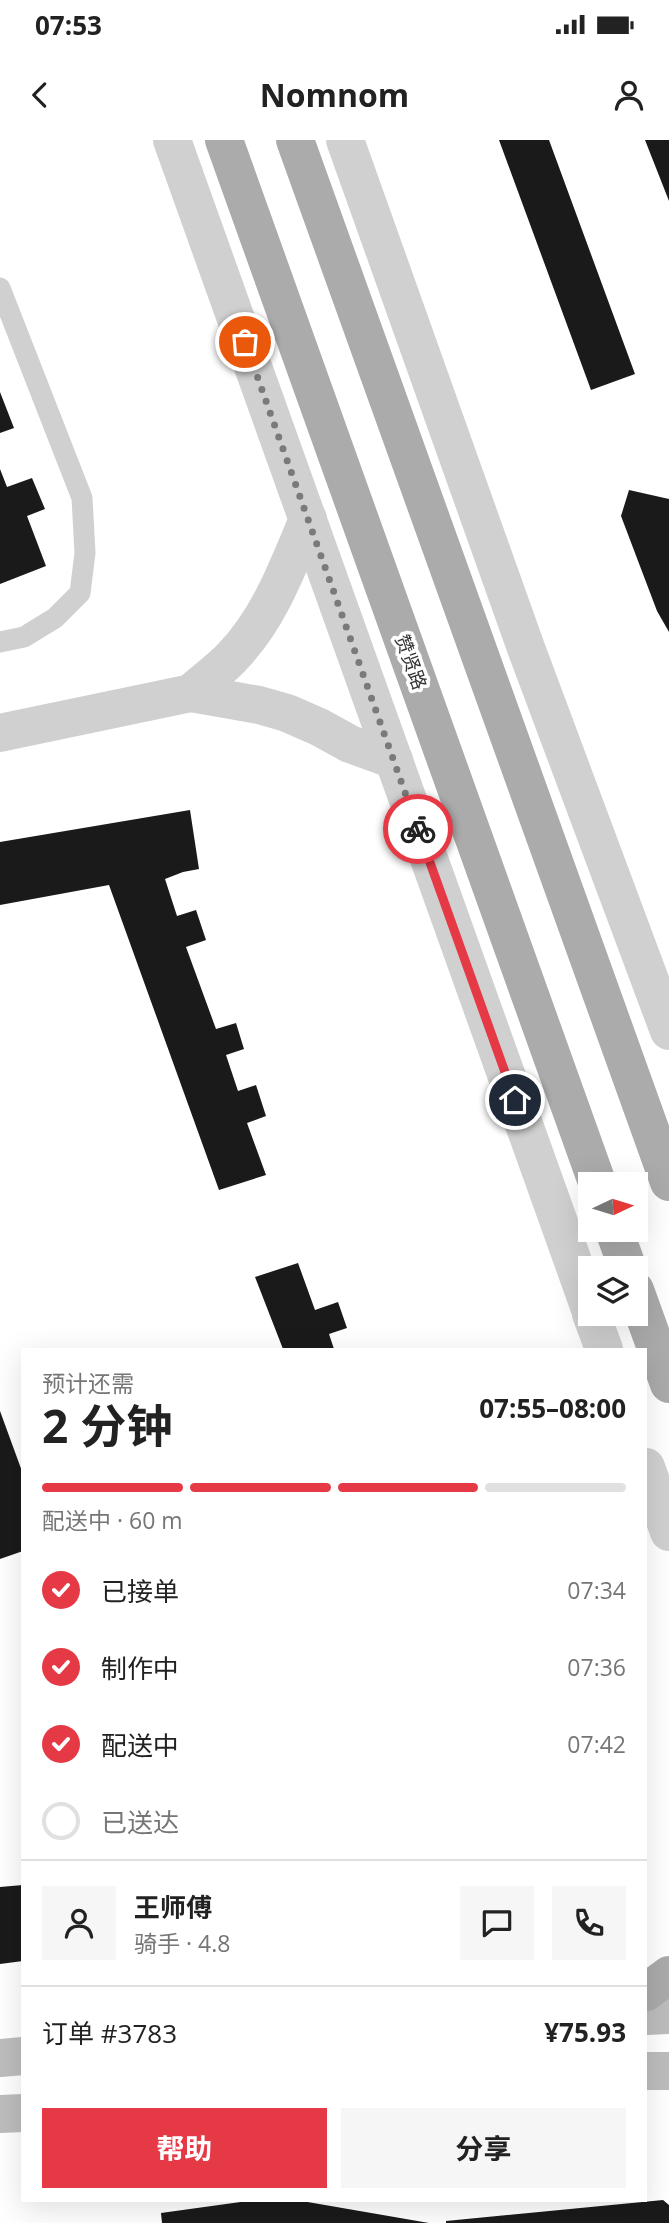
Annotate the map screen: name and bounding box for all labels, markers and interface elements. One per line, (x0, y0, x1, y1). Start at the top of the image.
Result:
text: 07:53 (35, 7, 102, 43)
text: Nomnom (260, 73, 409, 116)
icon: back (21, 76, 59, 114)
icon: person (610, 76, 648, 114)
pin (215, 312, 275, 372)
icon: bag (226, 323, 264, 361)
street label: 赞贤路 (389, 631, 433, 693)
courier (383, 794, 453, 864)
icon: bike (399, 810, 437, 848)
pin (485, 1070, 545, 1130)
icon: home (496, 1081, 534, 1119)
north arrow (578, 1172, 648, 1242)
map controls (578, 1172, 648, 1326)
button: layers (578, 1256, 648, 1326)
text: 预计还需 (42, 1367, 134, 1399)
text: 07:55–08:00 (479, 1390, 626, 1426)
text: 2 分钟 (42, 1394, 172, 1456)
text: 配送中 · 60 m (42, 1504, 183, 1536)
icon: check (42, 1571, 80, 1609)
text: 已接单 (101, 1573, 179, 1609)
text: 07:34 (567, 1574, 626, 1606)
icon: check (42, 1648, 80, 1686)
text: 制作中 (101, 1650, 179, 1686)
text: 07:36 (567, 1651, 626, 1683)
icon: check (42, 1725, 80, 1763)
text: 配送中 (101, 1727, 179, 1763)
text: 07:42 (567, 1728, 626, 1760)
text: 已送达 (101, 1804, 179, 1840)
button: person (42, 1886, 116, 1960)
button: chat (460, 1886, 534, 1960)
button: phone (552, 1886, 626, 1960)
text: 王师傅 (134, 1889, 212, 1925)
text: 骑手 · 4.8 (134, 1927, 230, 1959)
text: ¥75.93 (544, 2014, 626, 2050)
text: 订单 #3783 (42, 2015, 177, 2051)
button: 帮助 (42, 2108, 327, 2188)
button: 分享 (341, 2108, 626, 2188)

